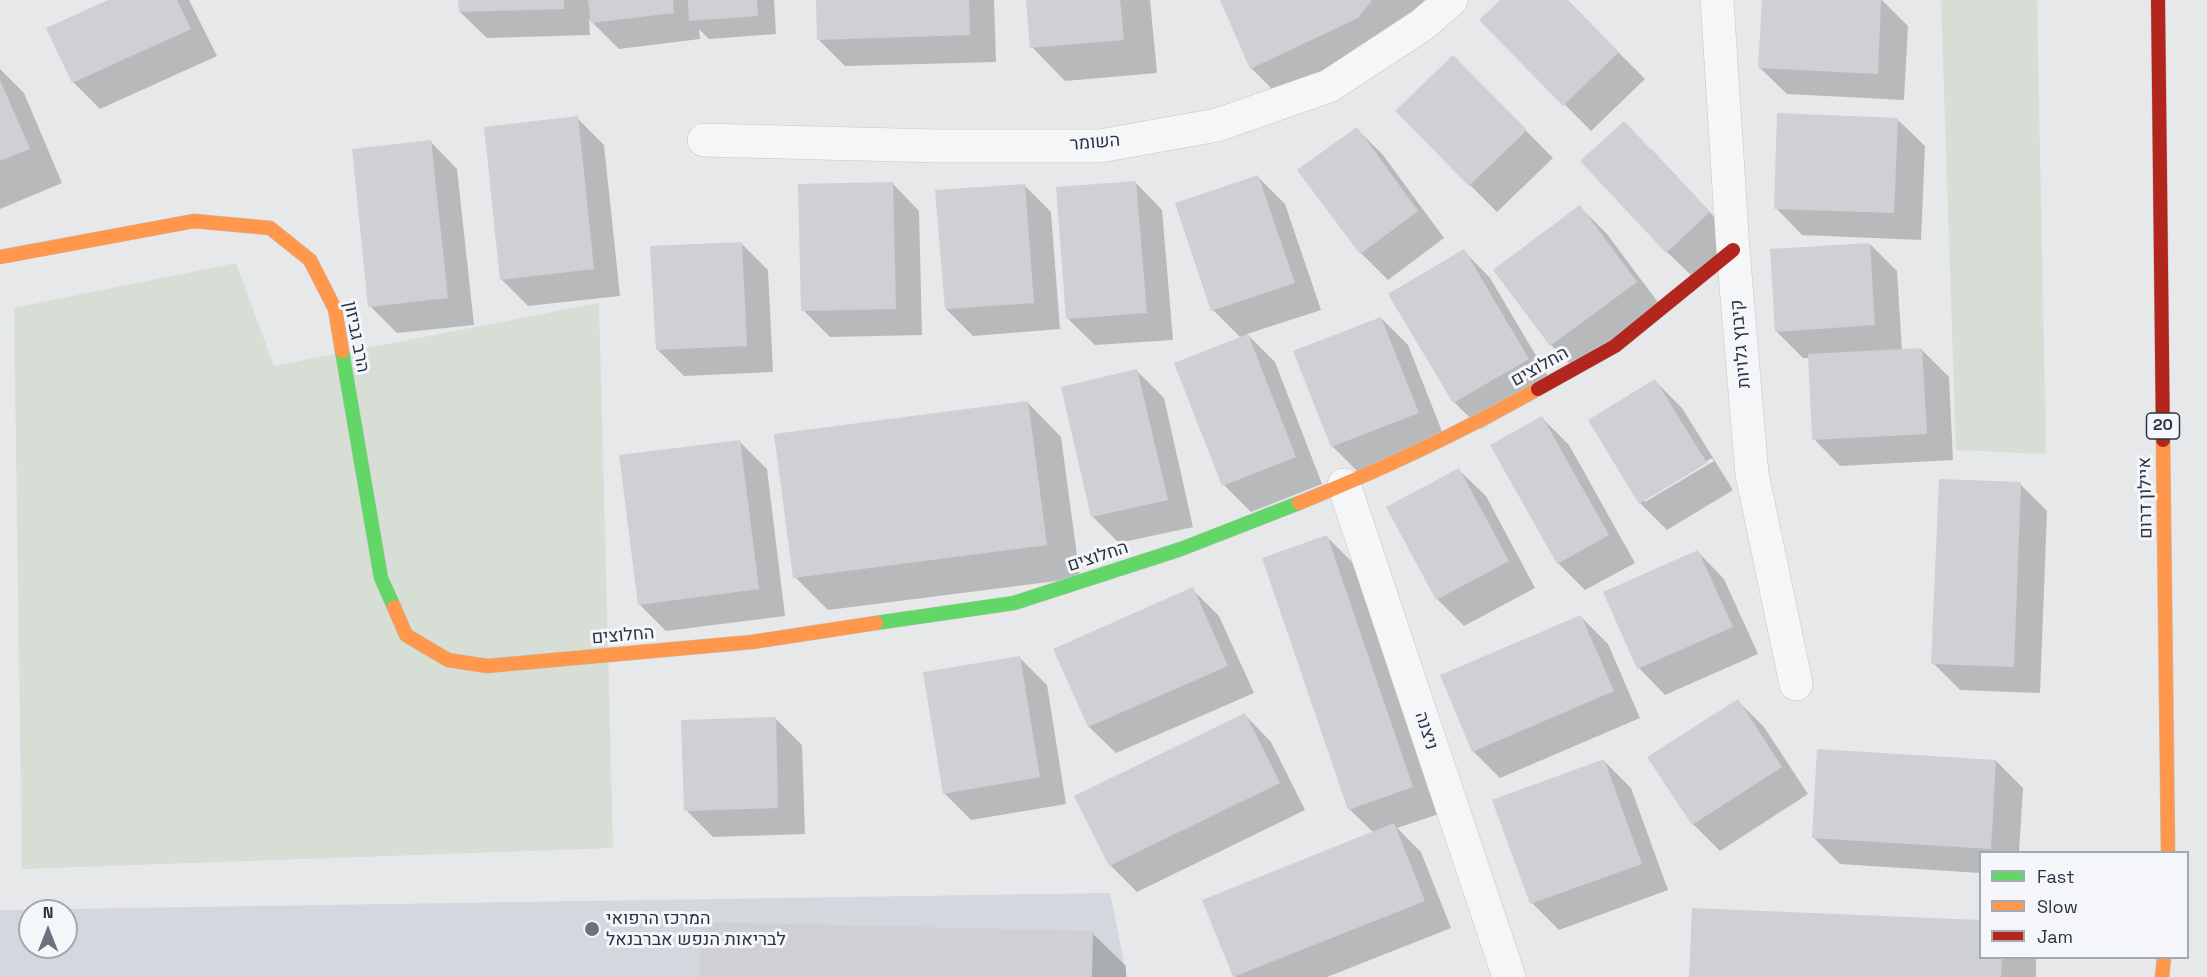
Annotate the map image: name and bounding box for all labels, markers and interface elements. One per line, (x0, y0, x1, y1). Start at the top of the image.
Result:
street label: השומר (1069, 130, 1121, 156)
street label: הרב גביזון (339, 299, 373, 375)
street label: קיבוץ גלויות (1726, 299, 1756, 389)
street label: החלוצים (1507, 342, 1573, 392)
road number: 20 (2146, 413, 2180, 439)
street label: איילון דרום (2134, 457, 2158, 539)
street label: החלוצים (1065, 537, 1131, 577)
street label: החלוצים (591, 623, 655, 649)
street label: ניצנה (1410, 709, 1442, 753)
legend (1979, 851, 2189, 959)
text: Fast (2037, 865, 2074, 888)
text: Slow (2037, 895, 2078, 918)
north arrow (18, 899, 78, 959)
text: N (43, 902, 53, 923)
place label: המרכז הרפואי לבריאות הנפש אברבנאל (606, 908, 786, 950)
marker: המרכז הרפואי לבריאות הנפש אברבנאל (583, 920, 601, 938)
text: Jam (2037, 925, 2073, 948)

